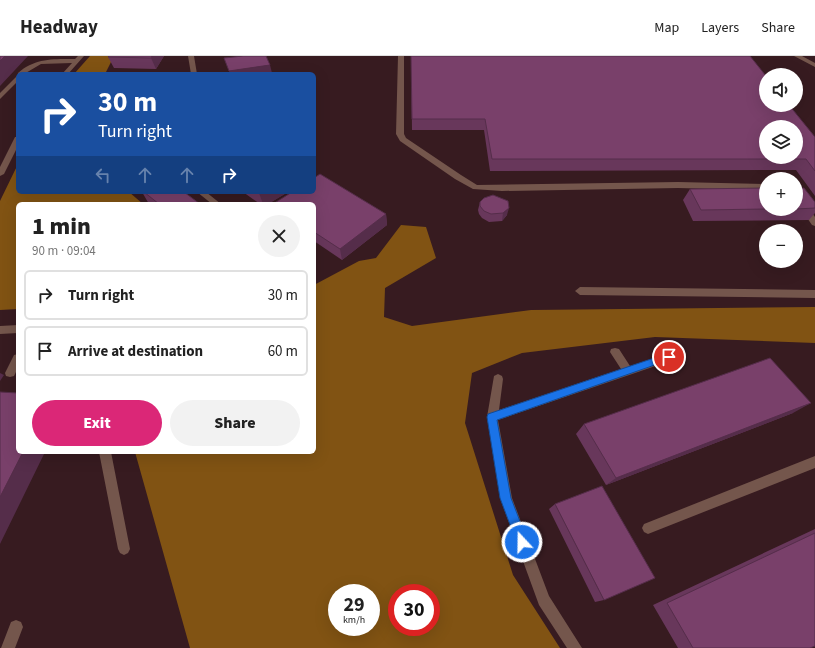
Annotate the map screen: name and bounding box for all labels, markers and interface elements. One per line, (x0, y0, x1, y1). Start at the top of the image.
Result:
text: Headway (20, 14, 98, 41)
text: Map (654, 18, 679, 38)
text: Layers (701, 18, 739, 38)
text: Share (761, 18, 795, 38)
map controls (759, 68, 803, 268)
button: sound (759, 68, 803, 112)
text: 30 m (98, 82, 157, 122)
icon: right (32, 88, 84, 140)
text: Turn right (98, 119, 172, 144)
button: layers (759, 120, 803, 164)
icon: left (92, 164, 114, 186)
icon: ahead (134, 164, 156, 186)
icon: ahead (176, 164, 198, 186)
icon: right (218, 164, 240, 186)
button: + (759, 172, 803, 216)
text: 1 min (32, 209, 91, 244)
button: close (258, 215, 300, 257)
button: − (759, 224, 803, 268)
text: 90 m · 09:04 (32, 242, 96, 260)
icon: right (34, 284, 56, 306)
text: Turn right (68, 285, 134, 306)
text: 30 m (268, 285, 298, 306)
icon: arrive (34, 340, 56, 362)
pin (652, 340, 686, 374)
text: Arrive at destination (68, 341, 203, 362)
text: 60 m (268, 341, 298, 362)
icon: arrive (658, 346, 680, 368)
button: Exit (32, 400, 162, 446)
button: Share (170, 400, 300, 446)
position arrow (501, 521, 543, 563)
speed limit sign: 30 (388, 584, 440, 636)
text: 29 (343, 591, 365, 619)
text: km/h (343, 613, 365, 627)

